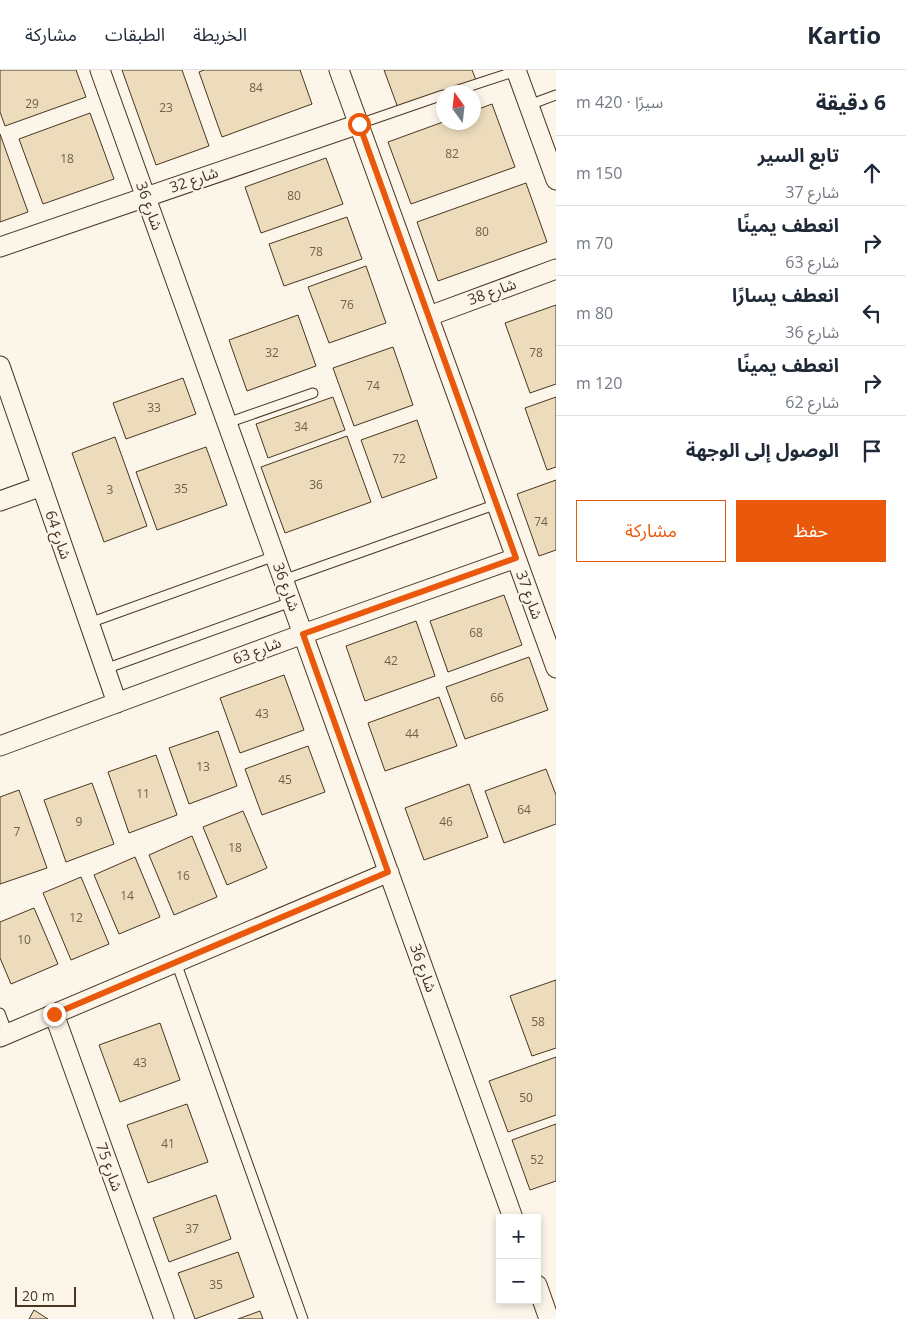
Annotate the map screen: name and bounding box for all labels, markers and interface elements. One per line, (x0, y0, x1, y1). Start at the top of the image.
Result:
text: Kartio (807, 18, 881, 51)
text: مشاركة (25, 22, 77, 46)
text: الطبقات (105, 22, 165, 46)
text: الخريطة (193, 22, 247, 46)
house number: 84 (249, 79, 263, 96)
north arrow (436, 85, 481, 130)
text: 6 دقيقة (816, 88, 886, 116)
text: سيرًا · 420 m (576, 91, 663, 113)
house number: 29 (25, 95, 39, 112)
house number: 23 (159, 99, 173, 116)
route start (348, 113, 371, 136)
text: تابع السير (758, 142, 839, 168)
house number: 82 (445, 145, 459, 162)
house number: 18 (60, 150, 74, 167)
icon: ahead (858, 159, 886, 187)
street label: شارع 32 (167, 161, 222, 200)
text: 150 m (576, 162, 622, 184)
street label: شارع 36 (129, 179, 168, 234)
text: شارع 37 (785, 181, 839, 203)
house number: 80 (287, 187, 301, 204)
text: انعطف يمينًا (737, 212, 839, 238)
house number: 80 (475, 223, 489, 240)
icon: right (858, 229, 886, 257)
text: 70 m (576, 232, 613, 254)
house number: 78 (309, 243, 323, 260)
text: شارع 63 (785, 251, 839, 273)
street label: شارع 38 (465, 273, 520, 312)
text: انعطف يسارًا (732, 282, 839, 308)
house number: 76 (340, 296, 354, 313)
icon: left (858, 299, 886, 327)
text: 80 m (576, 302, 613, 324)
text: شارع 36 (785, 321, 839, 343)
house number: 32 (265, 344, 279, 361)
house number: 78 (529, 344, 543, 361)
text: انعطف يمينًا (737, 352, 839, 378)
icon: right (858, 369, 886, 397)
text: 120 m (576, 372, 622, 394)
house number: 74 (366, 377, 380, 394)
text: شارع 62 (785, 391, 839, 413)
house number: 33 (147, 399, 161, 416)
house number: 34 (294, 418, 308, 435)
text: الوصول إلى الوجهة (686, 437, 839, 463)
icon: arrive (858, 437, 886, 465)
house number: 72 (392, 450, 406, 467)
house number: 36 (309, 476, 323, 493)
house number: 35 (174, 480, 188, 497)
house number: 3 (107, 481, 114, 498)
button: مشاركة (576, 500, 726, 562)
button: حفظ (736, 500, 886, 562)
street label: شارع 64 (38, 508, 77, 563)
house number: 74 (534, 513, 548, 530)
street label: شارع 36 (266, 560, 305, 615)
street label: شارع 37 (509, 568, 548, 623)
house number: 68 (469, 624, 483, 641)
street label: شارع 63 (230, 632, 285, 671)
house number: 42 (384, 652, 398, 669)
house number: 66 (490, 689, 504, 706)
house number: 43 (255, 705, 269, 722)
house number: 44 (405, 725, 419, 742)
house number: 13 (196, 758, 210, 775)
house number: 45 (278, 771, 292, 788)
house number: 11 (136, 785, 150, 802)
house number: 64 (517, 801, 531, 818)
house number: 9 (76, 813, 83, 830)
house number: 46 (439, 813, 453, 830)
house number: 7 (14, 823, 21, 840)
house number: 18 (228, 839, 242, 856)
house number: 16 (176, 867, 190, 884)
house number: 14 (120, 887, 134, 904)
house number: 12 (69, 909, 83, 926)
house number: 10 (17, 931, 31, 948)
street label: شارع 36 (403, 941, 442, 996)
route end (43, 1003, 66, 1026)
house number: 58 (531, 1013, 545, 1030)
house number: 43 (133, 1054, 147, 1071)
house number: 50 (519, 1089, 533, 1106)
house number: 41 (161, 1135, 175, 1152)
street label: شارع 75 (89, 1140, 128, 1195)
house number: 52 (530, 1151, 544, 1168)
map controls (496, 1214, 541, 1304)
button: + (496, 1214, 541, 1259)
house number: 37 (185, 1220, 199, 1237)
button: − (496, 1259, 541, 1304)
house number: 35 (209, 1276, 223, 1293)
scale bar (15, 1284, 76, 1307)
text: 20 m (22, 1286, 55, 1305)

